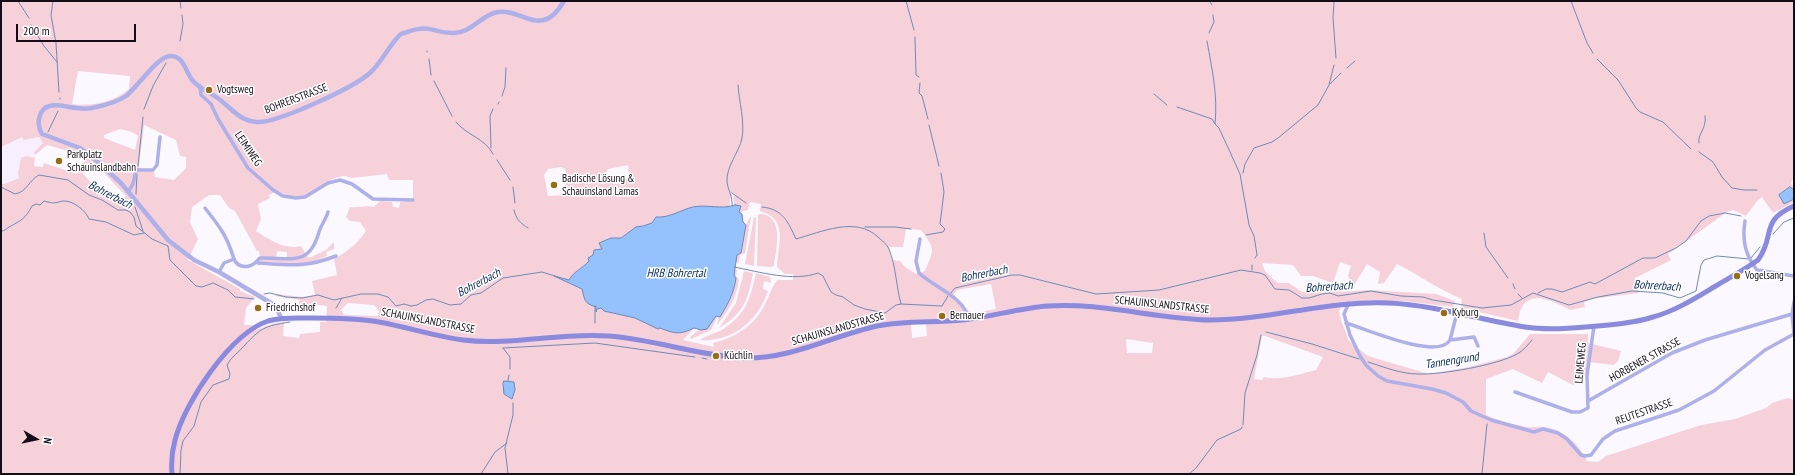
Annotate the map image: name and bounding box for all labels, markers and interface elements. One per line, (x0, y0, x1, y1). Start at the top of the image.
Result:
scale bar (18, 16, 138, 42)
text: 200 m (23, 23, 50, 38)
street label: BOHRERSTRASSE (263, 81, 329, 117)
place label: Vogtsweg (217, 83, 253, 97)
marker: Vogtsweg (204, 85, 214, 95)
street label: LEIMIWEG (232, 129, 264, 169)
place label: Parkplatz Schauinslandbahn (67, 148, 136, 174)
marker: Parkplatz Schauinslandbahn (54, 156, 64, 166)
place label: Badische Lösung & Schauinsland Lamas (562, 172, 639, 198)
water label: Bohrerbach (86, 178, 134, 212)
marker: Badische Lösung & Schauinsland Lamas (549, 180, 559, 190)
water label: Bohrerbach (959, 262, 1009, 286)
water label: Bohrerbach (455, 266, 503, 300)
water label: HRB Bohrertal (646, 267, 706, 281)
place label: Vogelsang (1745, 269, 1784, 283)
marker: Vogelsang (1732, 271, 1742, 281)
water label: Bohrerbach (1305, 278, 1353, 296)
water label: Bohrerbach (1633, 278, 1681, 294)
street label: SCHAUINSLANDSTRASSE (1114, 293, 1210, 317)
place label: Friedrichshof (266, 301, 315, 315)
marker: Friedrichshof (253, 303, 263, 313)
street label: SCHAUINSLANDSTRASSE (380, 305, 476, 337)
place label: Kyburg (1452, 306, 1478, 320)
marker: Kyburg (1439, 308, 1449, 318)
place label: Bernauer (950, 309, 984, 323)
street label: SCHAUINSLANDSTRASSE (790, 310, 886, 348)
marker: Bernauer (937, 311, 947, 321)
street label: HORBENER STRASSE (1607, 335, 1683, 385)
street label: LEIMEWEG (1573, 342, 1589, 384)
place label: Küchlin (724, 349, 753, 363)
water label: Tannengrund (1424, 350, 1480, 372)
marker: Küchlin (711, 351, 721, 361)
street label: REUTESTRASSE (1614, 396, 1674, 428)
north arrow (16, 419, 56, 459)
text: N (40, 437, 55, 445)

